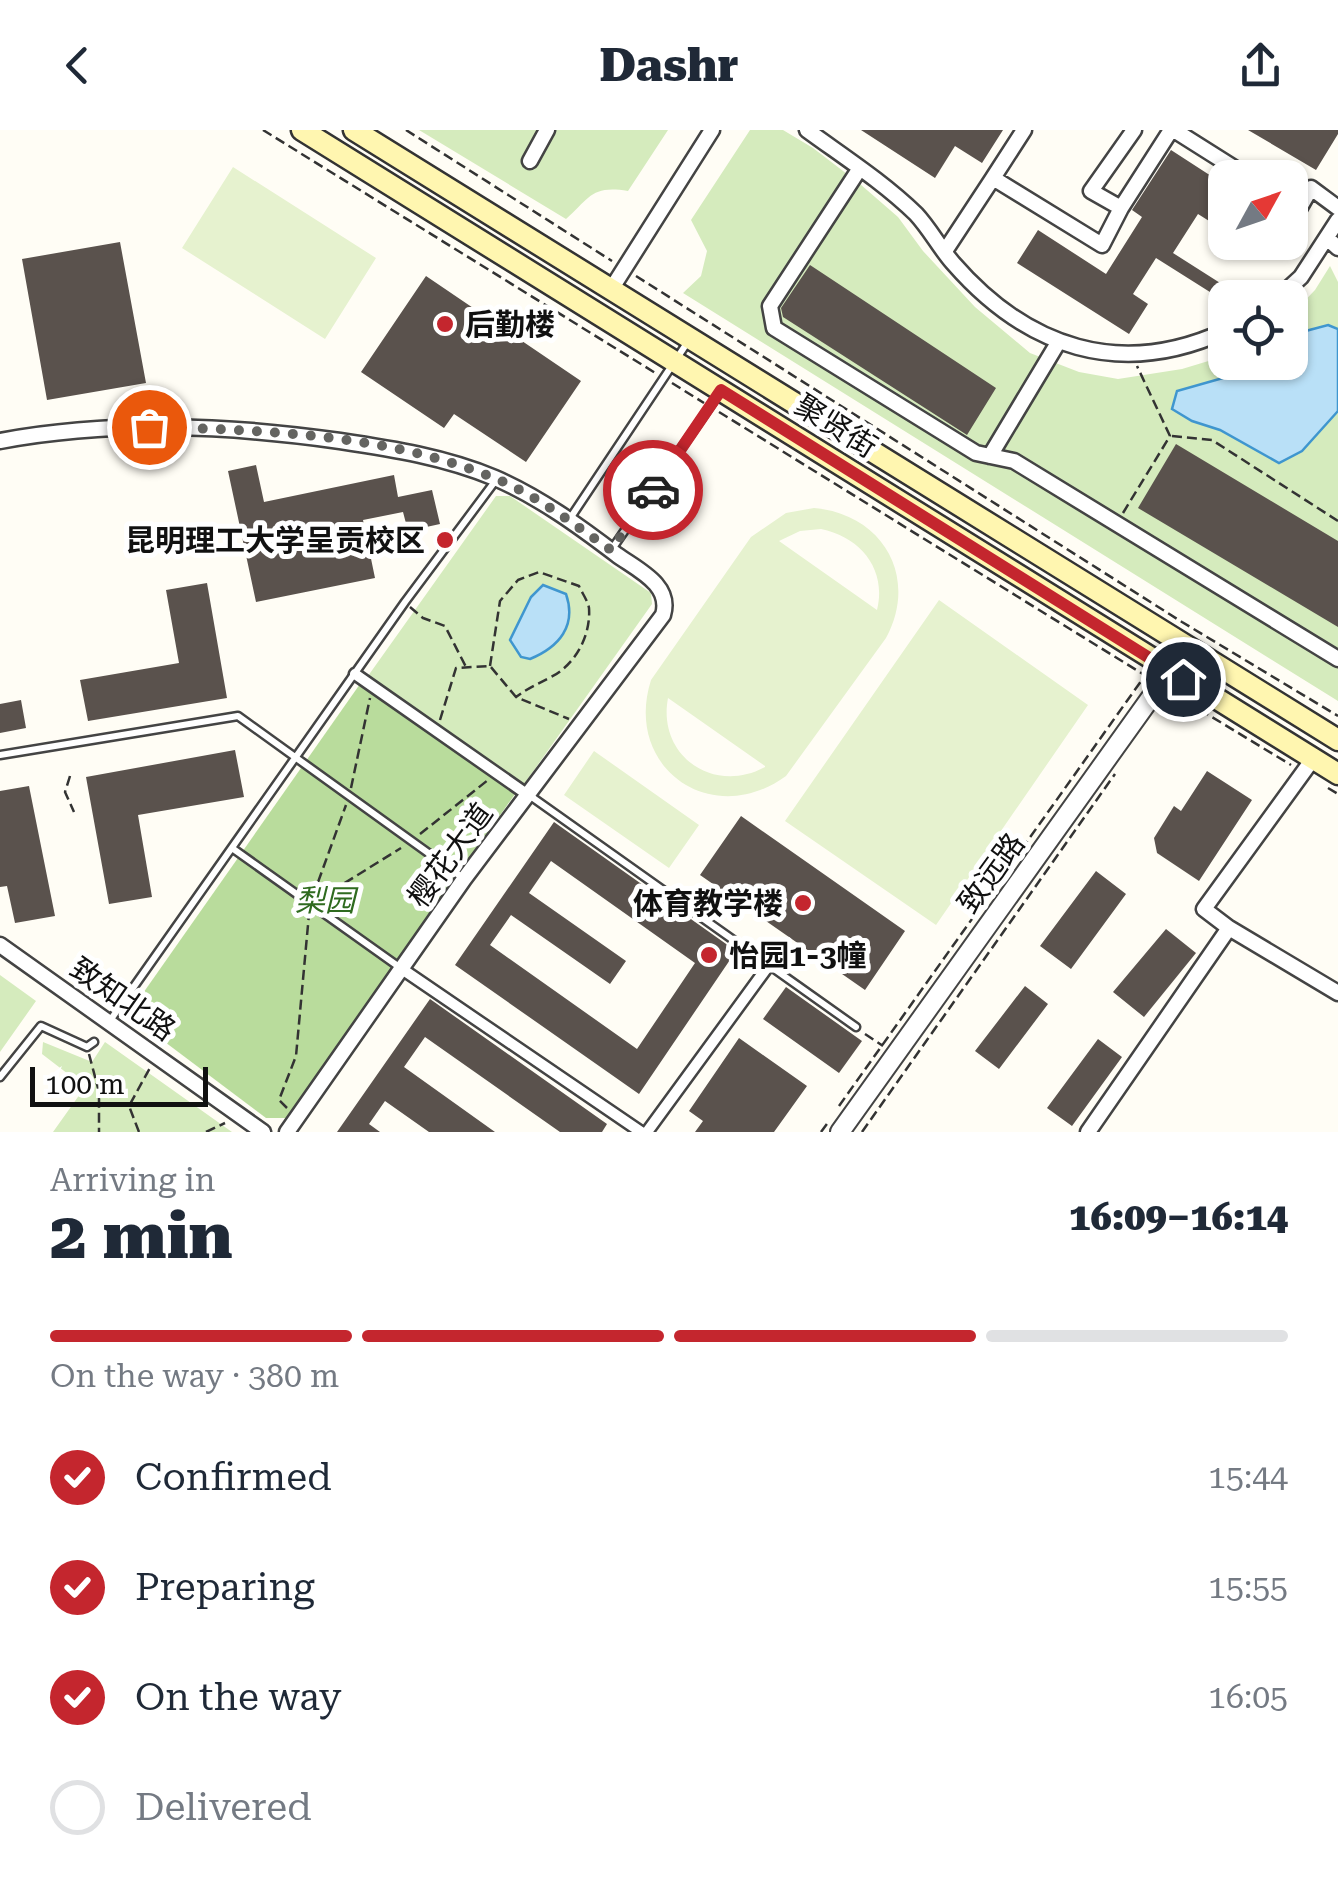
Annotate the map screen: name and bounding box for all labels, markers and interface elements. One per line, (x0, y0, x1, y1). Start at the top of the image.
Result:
icon: back (50, 38, 105, 93)
icon: share (1233, 38, 1288, 93)
text: Dashr (599, 39, 739, 92)
north arrow (1208, 160, 1308, 260)
map controls (1208, 160, 1308, 380)
button: locate (1208, 280, 1308, 380)
place label: 后勤楼 (465, 307, 555, 342)
marker: 后勤楼 (434, 313, 456, 335)
pin (107, 385, 192, 470)
street label: 聚贤街 (789, 387, 883, 465)
icon: bag (122, 400, 177, 455)
courier (603, 440, 703, 540)
icon: car (626, 463, 681, 518)
place label: 昆明理工大学呈贡校区 (125, 523, 425, 558)
marker: 昆明理工大学呈贡校区 (434, 529, 456, 551)
pin (1141, 637, 1226, 722)
icon: home (1156, 652, 1211, 707)
street label: 樱花大道 (401, 796, 499, 914)
street label: 致远路 (950, 826, 1032, 920)
park label: 梨园 (295, 883, 359, 918)
place label: 体育教学楼 (633, 886, 783, 921)
marker: 体育教学楼 (792, 892, 814, 914)
place label: 怡园1-3幢 (729, 938, 867, 973)
marker: 怡园1-3幢 (698, 944, 720, 966)
street label: 致知北路 (64, 950, 182, 1048)
scale bar (30, 1062, 208, 1106)
text: 100 m (45, 1068, 125, 1101)
text: Arriving in (50, 1161, 215, 1199)
text: 16:09–16:14 (1069, 1195, 1288, 1239)
text: 2 min (50, 1198, 233, 1274)
text: On the way · 380 m (50, 1357, 339, 1395)
icon: check (50, 1450, 105, 1505)
text: Confirmed (135, 1455, 332, 1499)
text: 15:44 (1208, 1458, 1288, 1496)
icon: check (50, 1560, 105, 1615)
text: Preparing (135, 1565, 315, 1609)
text: 15:55 (1208, 1568, 1288, 1606)
icon: check (50, 1670, 105, 1725)
text: On the way (135, 1675, 341, 1719)
text: 16:05 (1208, 1678, 1288, 1716)
text: Delivered (135, 1785, 312, 1829)

